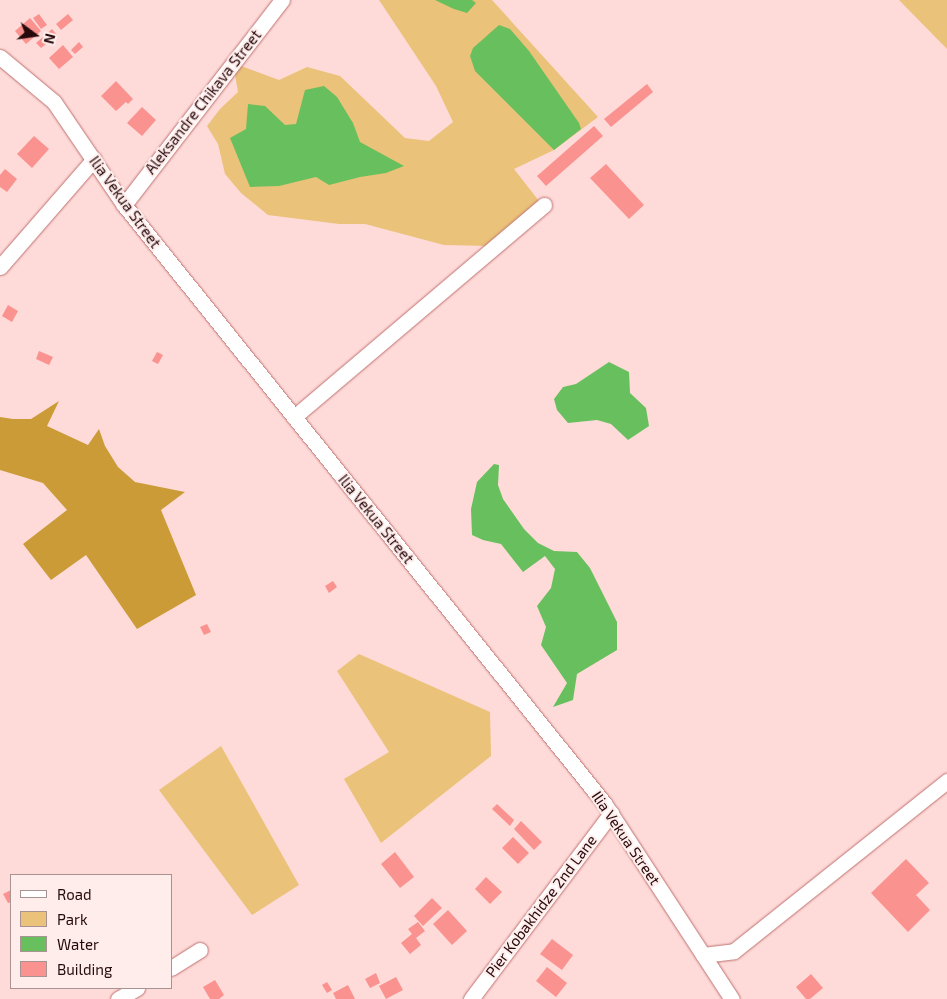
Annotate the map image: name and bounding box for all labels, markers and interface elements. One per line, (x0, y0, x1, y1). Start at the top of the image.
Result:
north arrow (10, 10, 60, 60)
street label: Aleksandre Chikava Street (141, 26, 265, 178)
text: N (41, 32, 60, 46)
street label: Ilia Vekua Street (85, 152, 165, 252)
street label: Ilia Vekua Street (334, 471, 418, 567)
street label: Ilia Vekua Street (588, 787, 664, 889)
street label: Pier Kobakhidze 2nd Lane (482, 831, 600, 981)
legend (10, 874, 172, 989)
text: Road (57, 885, 92, 903)
text: Park (57, 910, 88, 928)
text: Water (57, 935, 99, 953)
text: Building (57, 960, 112, 978)

